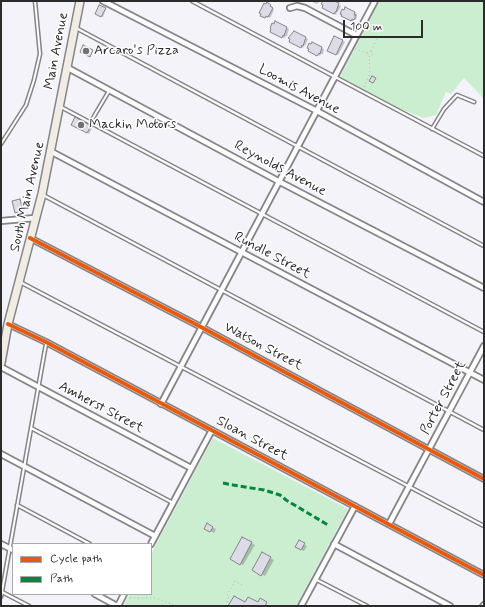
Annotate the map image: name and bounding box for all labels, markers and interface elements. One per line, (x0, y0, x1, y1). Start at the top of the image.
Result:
street label: Main Avenue (41, 11, 73, 91)
scale bar (345, 12, 425, 38)
text: 100 m (350, 19, 382, 35)
place label: Arcaro's Pizza (94, 43, 179, 59)
marker: Arcaro's Pizza (81, 46, 91, 56)
street label: Loomis Avenue (255, 62, 343, 118)
place label: Mackin Motors (89, 117, 176, 133)
marker: Mackin Motors (76, 120, 86, 130)
street label: Reynolds Avenue (231, 138, 329, 200)
street label: South Main Avenue (7, 140, 49, 254)
street label: Rundle Street (231, 229, 313, 283)
street label: Watson Street (221, 319, 305, 375)
street label: Porter Street (418, 358, 470, 438)
street label: Amherst Street (56, 379, 146, 437)
street label: Sloan Street (213, 413, 291, 465)
legend (12, 543, 152, 595)
text: Cycle path (50, 551, 102, 567)
text: Path (50, 571, 73, 587)

